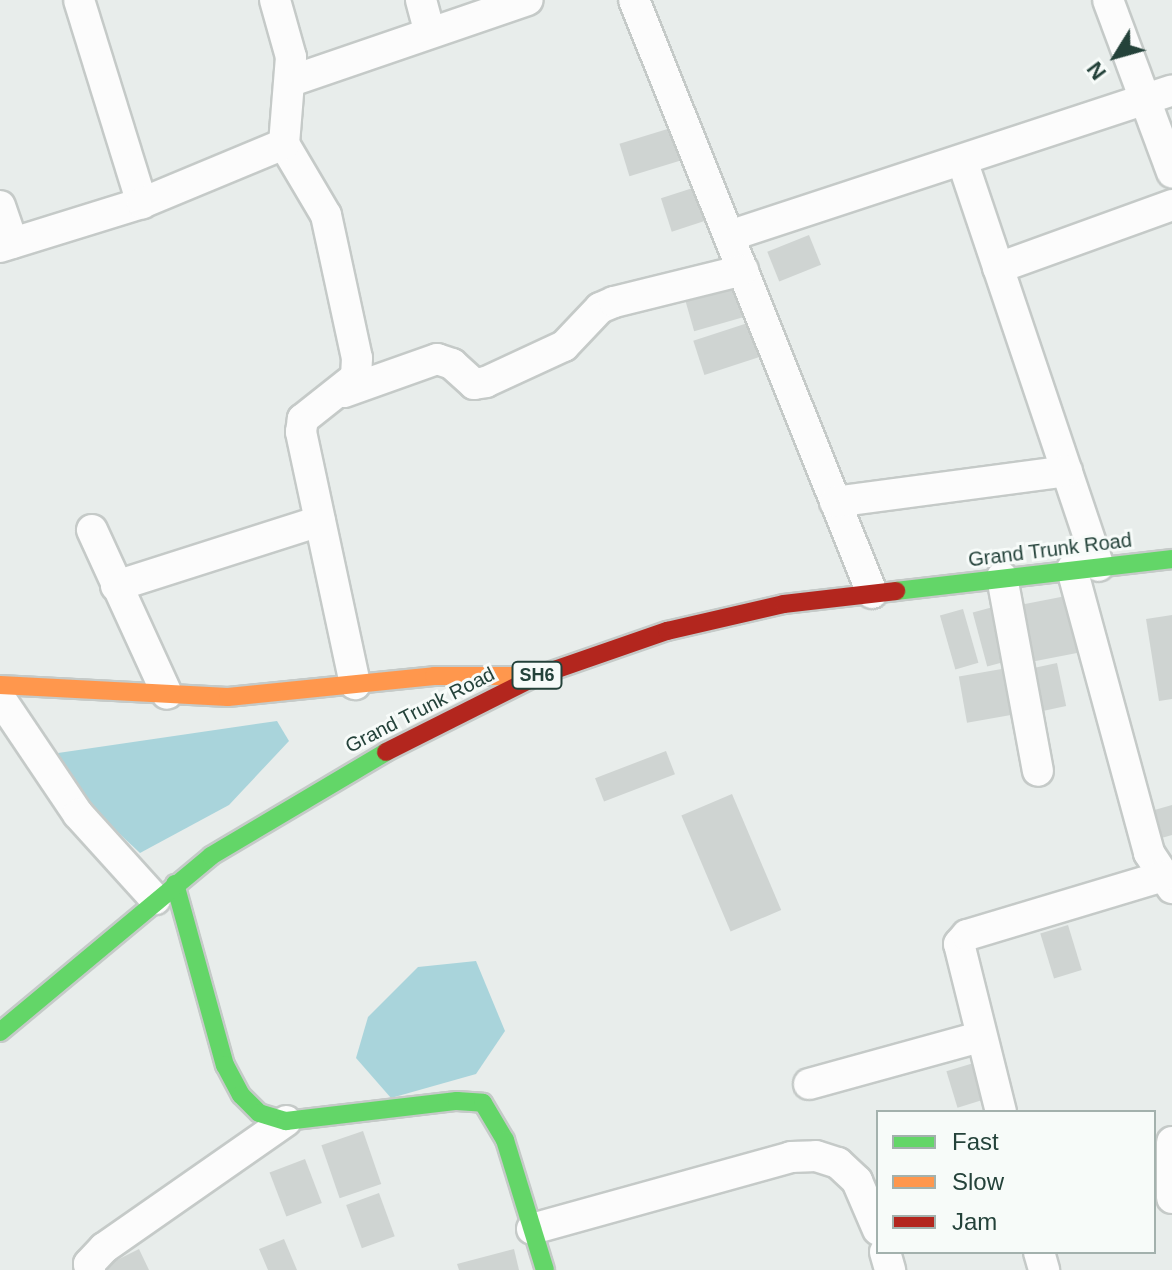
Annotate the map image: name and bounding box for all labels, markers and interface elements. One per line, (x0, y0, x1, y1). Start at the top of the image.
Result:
north arrow (1076, 16, 1156, 96)
text: N (1082, 57, 1111, 85)
street label: Grand Trunk Road (967, 528, 1133, 572)
road number: SH6 (511, 661, 563, 689)
street label: Grand Trunk Road (341, 662, 499, 758)
legend (876, 1110, 1156, 1254)
text: Fast (952, 1128, 999, 1155)
text: Slow (952, 1168, 1004, 1195)
text: Jam (952, 1208, 997, 1235)

